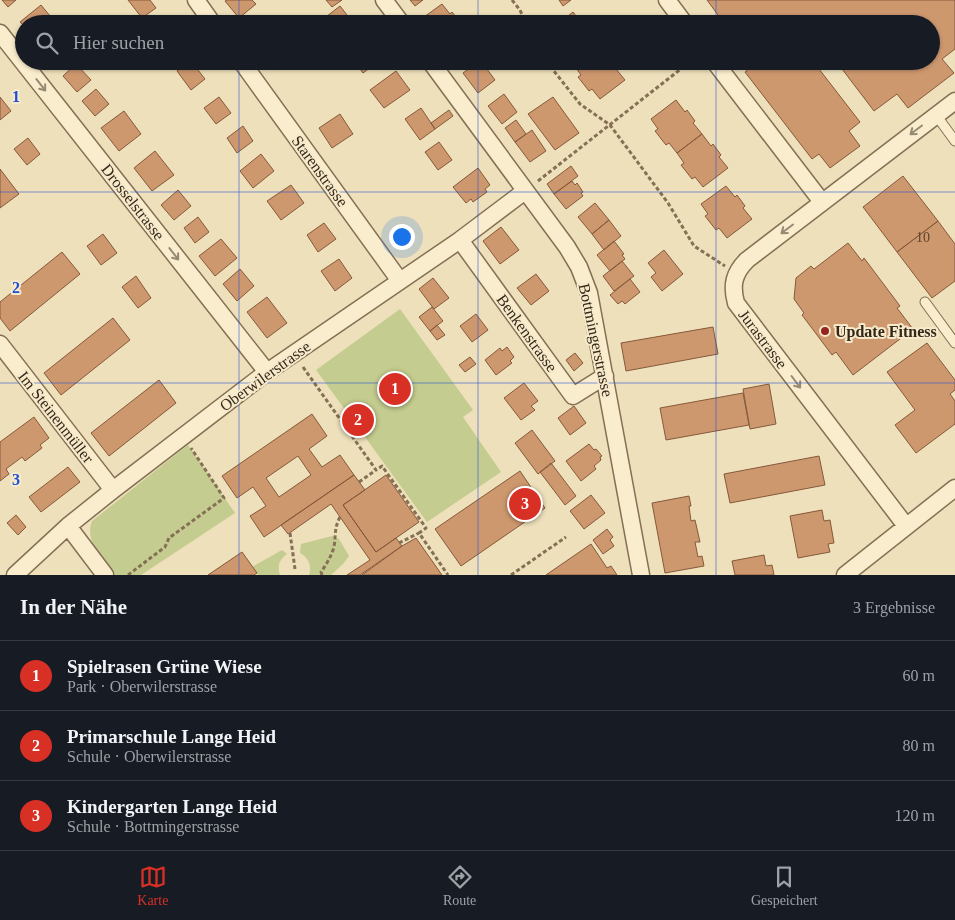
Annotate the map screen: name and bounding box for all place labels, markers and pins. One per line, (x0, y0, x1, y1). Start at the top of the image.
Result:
place label: Update Fitness (835, 323, 937, 341)
marker: Update Fitness (819, 325, 831, 337)
pin: 1 (379, 370, 411, 408)
pin: 2 (342, 401, 374, 439)
pin: 3 (509, 485, 541, 523)

